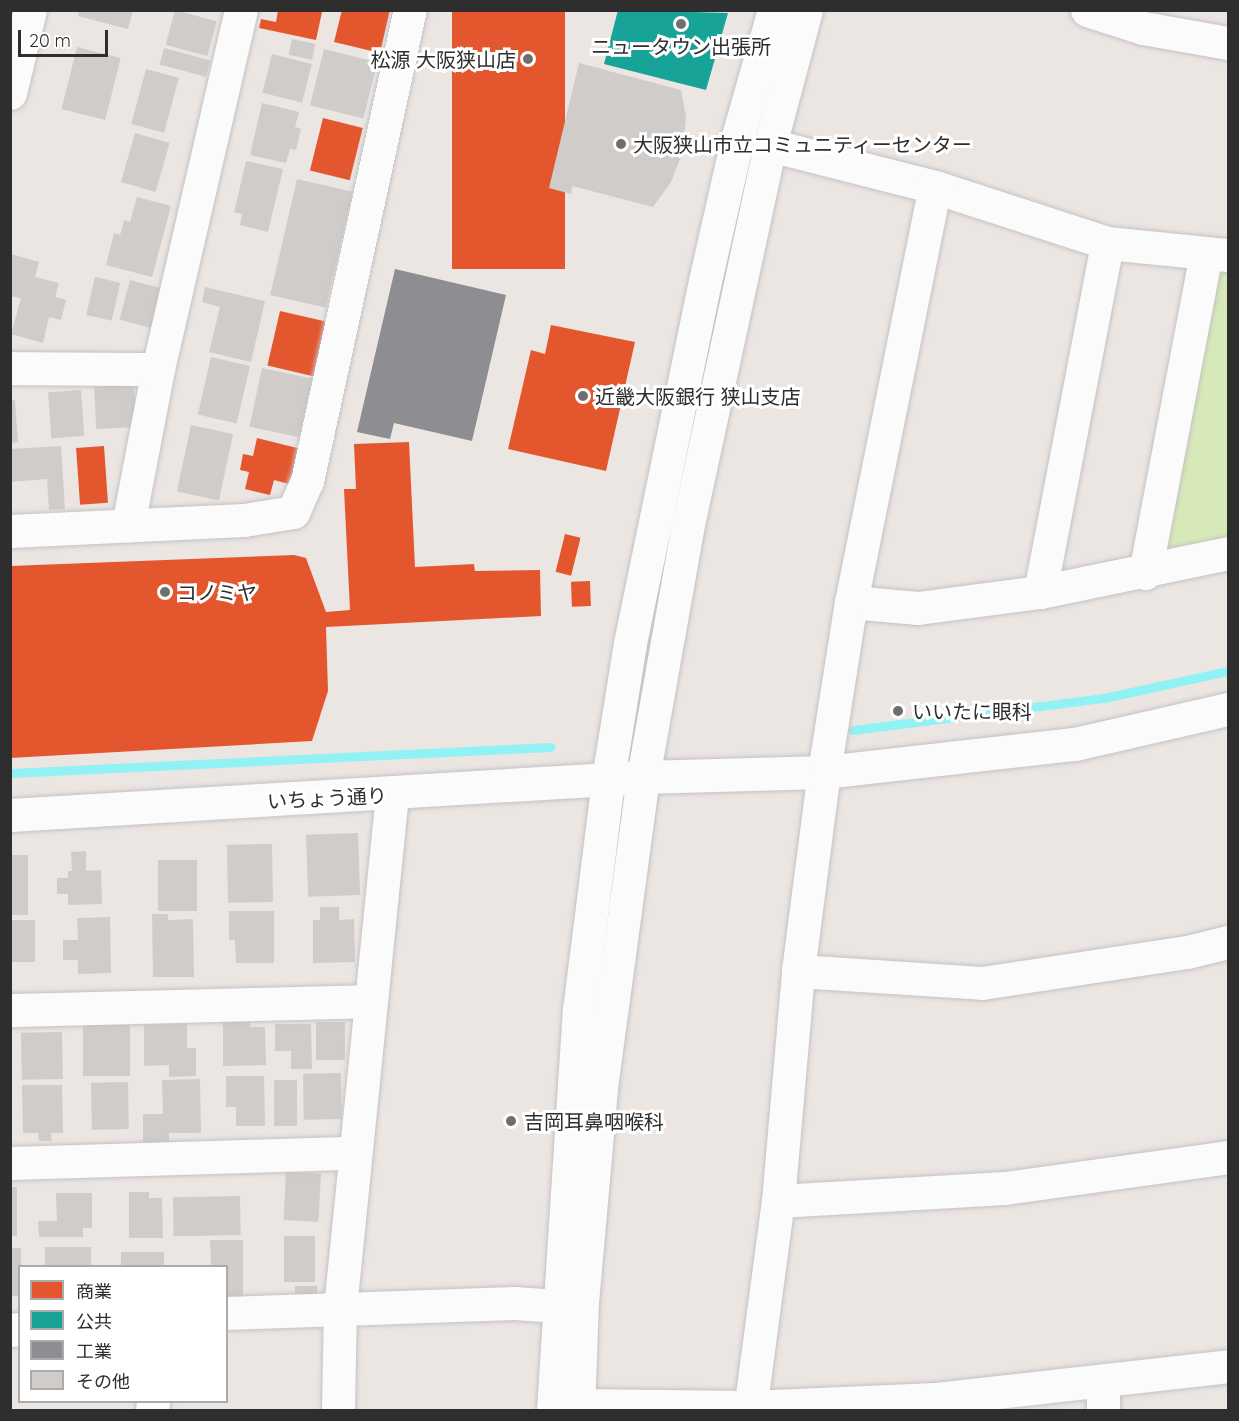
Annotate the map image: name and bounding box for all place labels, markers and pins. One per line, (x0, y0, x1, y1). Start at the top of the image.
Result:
marker: ニュータウン出張所 (674, 17, 688, 31)
place label: ニュータウン出張所 (591, 34, 771, 58)
place label: 松源 大阪狭山店 (371, 47, 516, 71)
marker: 松源 大阪狭山店 (521, 52, 535, 66)
place label: 大阪狭山市立コミュニティーセンター (633, 132, 973, 156)
marker: 大阪狭山市立コミュニティーセンター (614, 137, 628, 151)
place label: 近畿大阪銀行 狭山支店 (595, 384, 800, 408)
marker: 近畿大阪銀行 狭山支店 (576, 389, 590, 403)
place label: コノミヤ (177, 580, 257, 604)
marker: コノミヤ (158, 585, 172, 599)
place label: いいたに眼科 (912, 699, 1032, 723)
marker: いいたに眼科 (889, 702, 907, 720)
place label: 吉岡耳鼻咽喉科 (524, 1109, 664, 1133)
marker: 吉岡耳鼻咽喉科 (502, 1112, 520, 1130)

